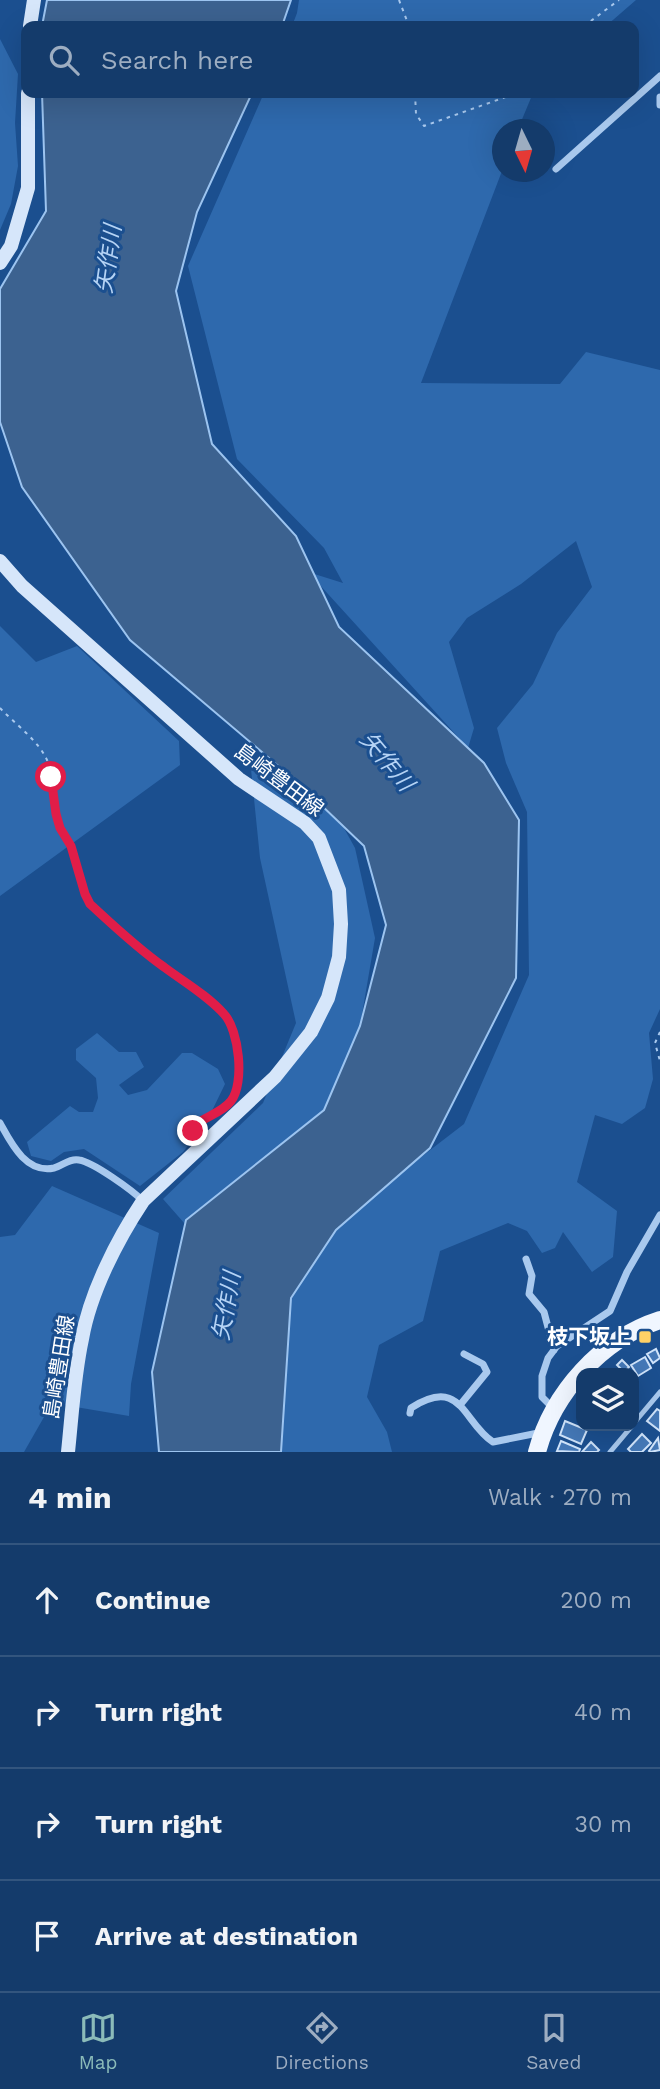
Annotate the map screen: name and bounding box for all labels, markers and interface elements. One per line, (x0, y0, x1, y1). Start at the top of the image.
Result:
search box (21, 21, 639, 98)
icon: search (45, 41, 83, 79)
text: Search here (101, 45, 253, 75)
north arrow (492, 119, 555, 182)
water label: 矢作川 (90, 220, 127, 295)
water label: 矢作川 (354, 726, 421, 799)
street label: 島崎豊田線 (230, 738, 329, 821)
route start (35, 761, 66, 792)
route end (177, 1115, 208, 1146)
water label: 矢作川 (207, 1267, 246, 1342)
street label: 島崎豊田線 (38, 1313, 79, 1421)
place label: 枝下坂上 (547, 1324, 631, 1349)
marker: 枝下坂上 (637, 1329, 653, 1345)
map controls (576, 1368, 639, 1431)
button: layers (576, 1368, 639, 1431)
text: 4 min (28, 1480, 112, 1515)
text: Walk · 270 m (488, 1484, 632, 1511)
icon: ahead (28, 1581, 66, 1619)
text: Continue (95, 1585, 211, 1615)
text: 200 m (560, 1587, 632, 1614)
icon: right (28, 1693, 66, 1731)
text: Turn right (95, 1697, 222, 1727)
text: 40 m (574, 1699, 632, 1726)
icon: right (28, 1805, 66, 1843)
text: Turn right (95, 1809, 222, 1839)
text: 30 m (575, 1811, 632, 1838)
icon: arrive (28, 1917, 66, 1955)
text: Arrive at destination (95, 1921, 358, 1951)
tab: Map (79, 2009, 117, 2074)
tab: Directions (275, 2009, 369, 2074)
tab: Saved (526, 2009, 581, 2074)

